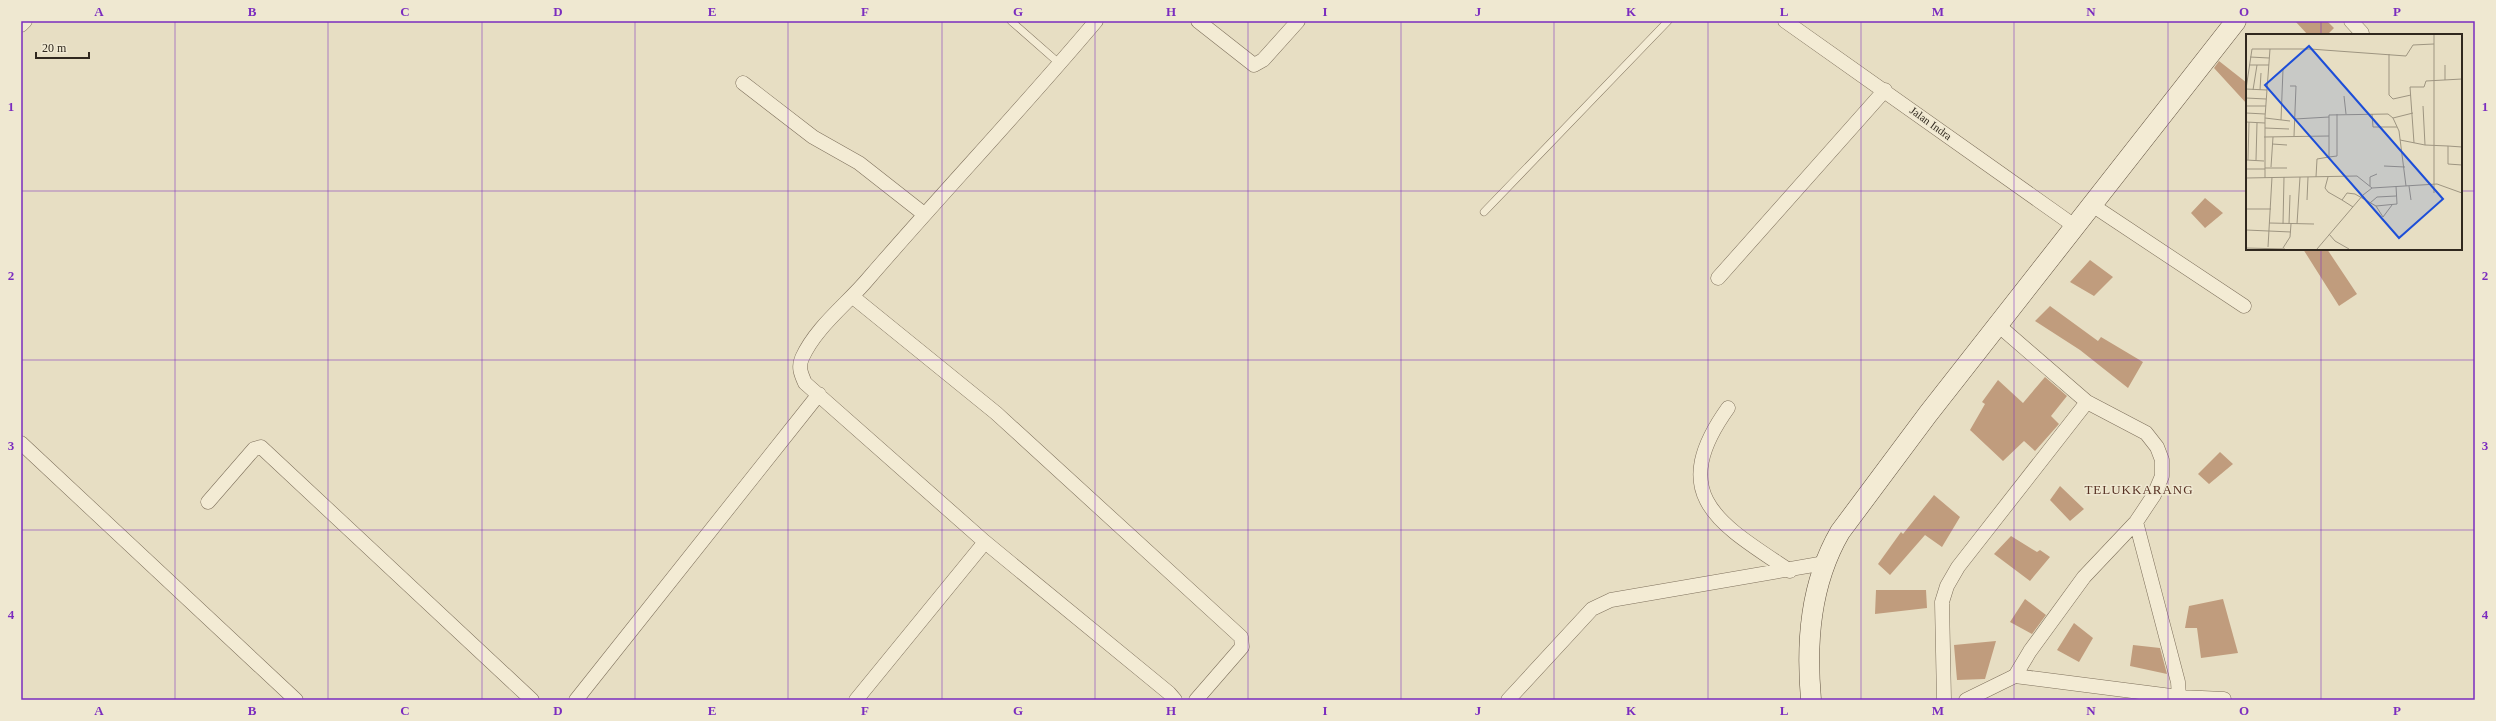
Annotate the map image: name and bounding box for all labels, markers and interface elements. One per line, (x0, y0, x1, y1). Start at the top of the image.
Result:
text: A (94, 4, 104, 19)
text: B (248, 4, 257, 19)
text: C (400, 4, 410, 19)
text: D (553, 4, 563, 19)
text: E (708, 4, 716, 19)
text: F (861, 4, 869, 19)
text: G (1013, 4, 1023, 19)
text: H (1166, 4, 1176, 19)
text: I (1322, 4, 1328, 19)
text: J (1475, 4, 1482, 19)
text: K (1626, 4, 1637, 19)
text: L (1780, 4, 1789, 19)
text: M (1932, 4, 1944, 19)
text: N (2086, 4, 2096, 19)
text: O (2239, 4, 2249, 19)
text: P (2393, 4, 2401, 19)
scale bar (36, 34, 89, 60)
inset map (2246, 34, 2462, 250)
text: 20 m (42, 41, 67, 55)
text: 1 (8, 99, 14, 114)
text: 1 (2482, 99, 2488, 114)
street label: Jalan Indra (1908, 104, 1954, 142)
text: 2 (8, 268, 14, 283)
text: 2 (2482, 268, 2488, 283)
text: 3 (8, 438, 15, 453)
text: 3 (2482, 438, 2489, 453)
district label: TELUKKARANG (2084, 482, 2194, 497)
text: 4 (8, 607, 15, 622)
text: 4 (2482, 607, 2489, 622)
text: A (94, 703, 104, 718)
text: B (248, 703, 257, 718)
text: C (400, 703, 410, 718)
text: D (553, 703, 563, 718)
text: E (708, 703, 716, 718)
text: F (861, 703, 869, 718)
text: G (1013, 703, 1023, 718)
text: H (1166, 703, 1176, 718)
text: I (1322, 703, 1328, 718)
text: J (1475, 703, 1482, 718)
text: K (1626, 703, 1637, 718)
text: L (1780, 703, 1789, 718)
text: M (1932, 703, 1944, 718)
text: N (2086, 703, 2096, 718)
text: O (2239, 703, 2249, 718)
text: P (2393, 703, 2401, 718)

